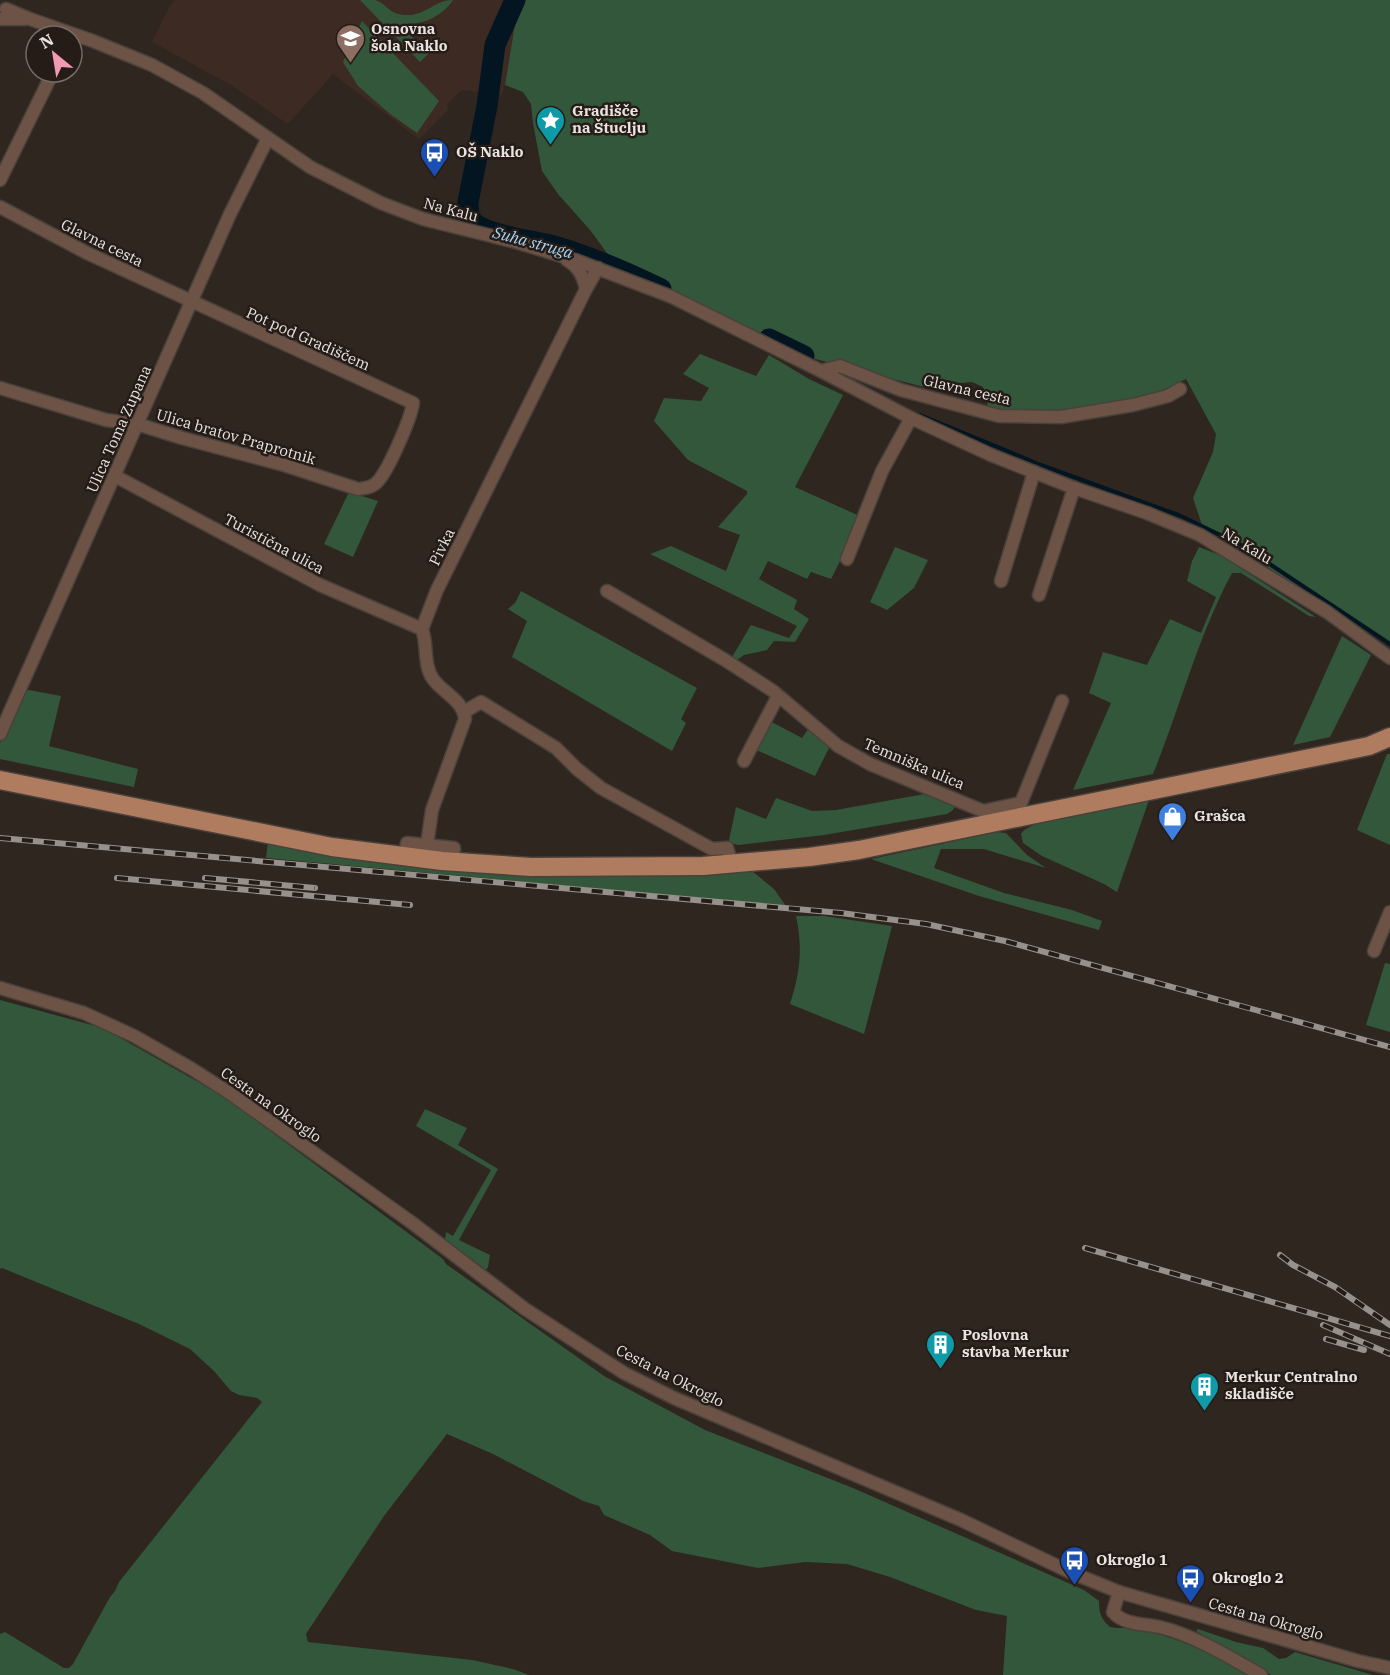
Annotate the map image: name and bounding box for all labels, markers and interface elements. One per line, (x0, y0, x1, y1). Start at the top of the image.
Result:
place label: Osnovna šola Naklo (371, 19, 448, 55)
school or university icon: Osnovna šola Naklo (334, 22, 366, 64)
north arrow (24, 24, 84, 84)
text: N (36, 29, 57, 53)
place label: Gradišče na Štuclju (572, 101, 646, 137)
place icon: Gradišče na Štuclju (535, 104, 567, 146)
bus stop icon: OŠ Naklo (419, 136, 451, 178)
place label: OŠ Naklo (456, 142, 524, 161)
street label: Na Kalu (422, 193, 480, 226)
street label: Glavna cesta (58, 215, 146, 271)
water label: Suha struga (490, 221, 576, 262)
street label: Pot pod Gradiščem (243, 303, 373, 374)
street label: Ulica Toma Zupana (82, 362, 155, 495)
street label: Glavna cesta (922, 370, 1013, 409)
street label: Ulica bratov Praprotnik (154, 405, 318, 468)
street label: Turistična ulica (221, 509, 328, 578)
street label: Na Kalu (1219, 523, 1276, 568)
street label: Pivka (424, 525, 459, 568)
street label: Temniška ulica (861, 734, 968, 793)
shop icon: Grašca (1157, 800, 1189, 842)
place label: Grašca (1194, 806, 1246, 825)
street label: Cesta na Okroglo (217, 1063, 325, 1146)
place label: Poslovna stavba Merkur (962, 1325, 1070, 1361)
building icon: Poslovna stavba Merkur (925, 1328, 957, 1370)
street label: Cesta na Okroglo (613, 1340, 727, 1411)
place label: Merkur Centralno skladišče (1225, 1367, 1358, 1403)
building icon: Merkur Centralno skladišče (1188, 1370, 1220, 1412)
bus stop icon: Okroglo 1 (1059, 1544, 1091, 1586)
place label: Okroglo 1 (1096, 1550, 1168, 1569)
bus stop icon: Okroglo 2 (1175, 1562, 1207, 1604)
place label: Okroglo 2 (1212, 1568, 1284, 1587)
street label: Cesta na Okroglo (1206, 1593, 1326, 1644)

